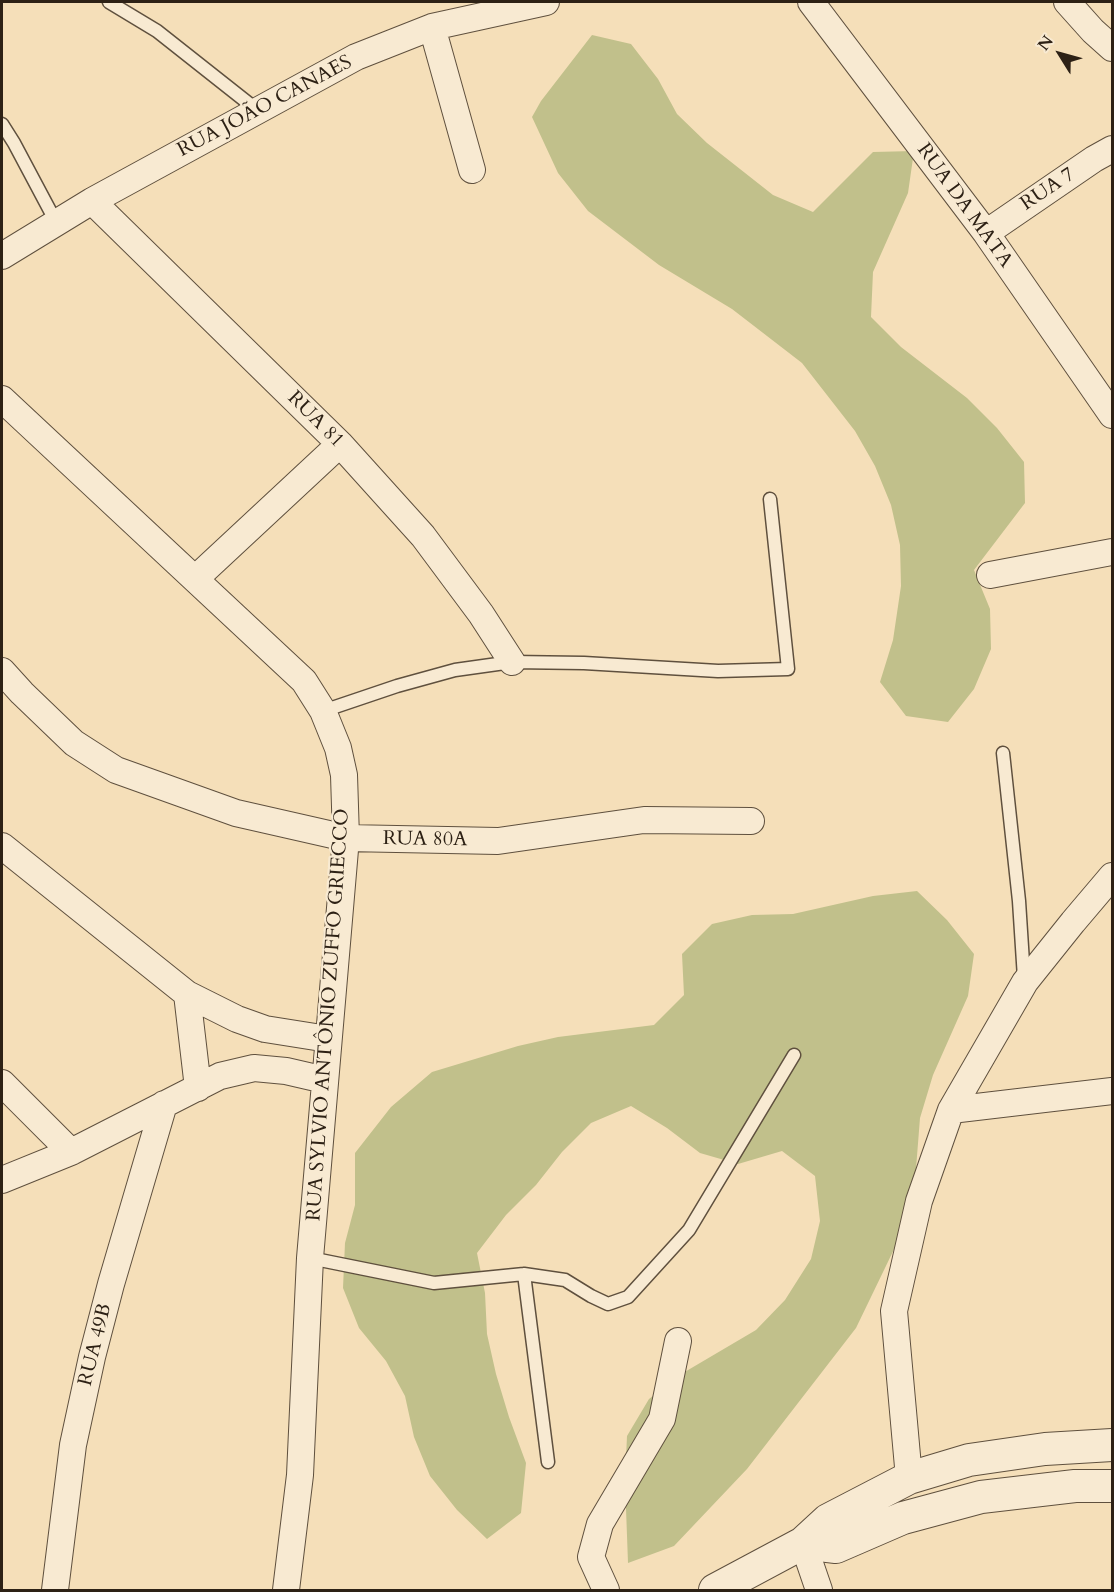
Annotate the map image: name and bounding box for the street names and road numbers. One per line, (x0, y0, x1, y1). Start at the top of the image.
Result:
street label: RUA JOÃO CANAES (174, 51, 356, 163)
street label: RUA DA MATA (911, 139, 1017, 273)
street label: RUA 7 (1016, 163, 1080, 217)
street label: RUA 81 (282, 387, 348, 453)
street label: RUA SYLVIO ANTÔNIO ZUFFO GRIECCO (303, 808, 355, 1222)
street label: RUA 80A (383, 827, 467, 853)
street label: RUA 49B (74, 1301, 118, 1389)

